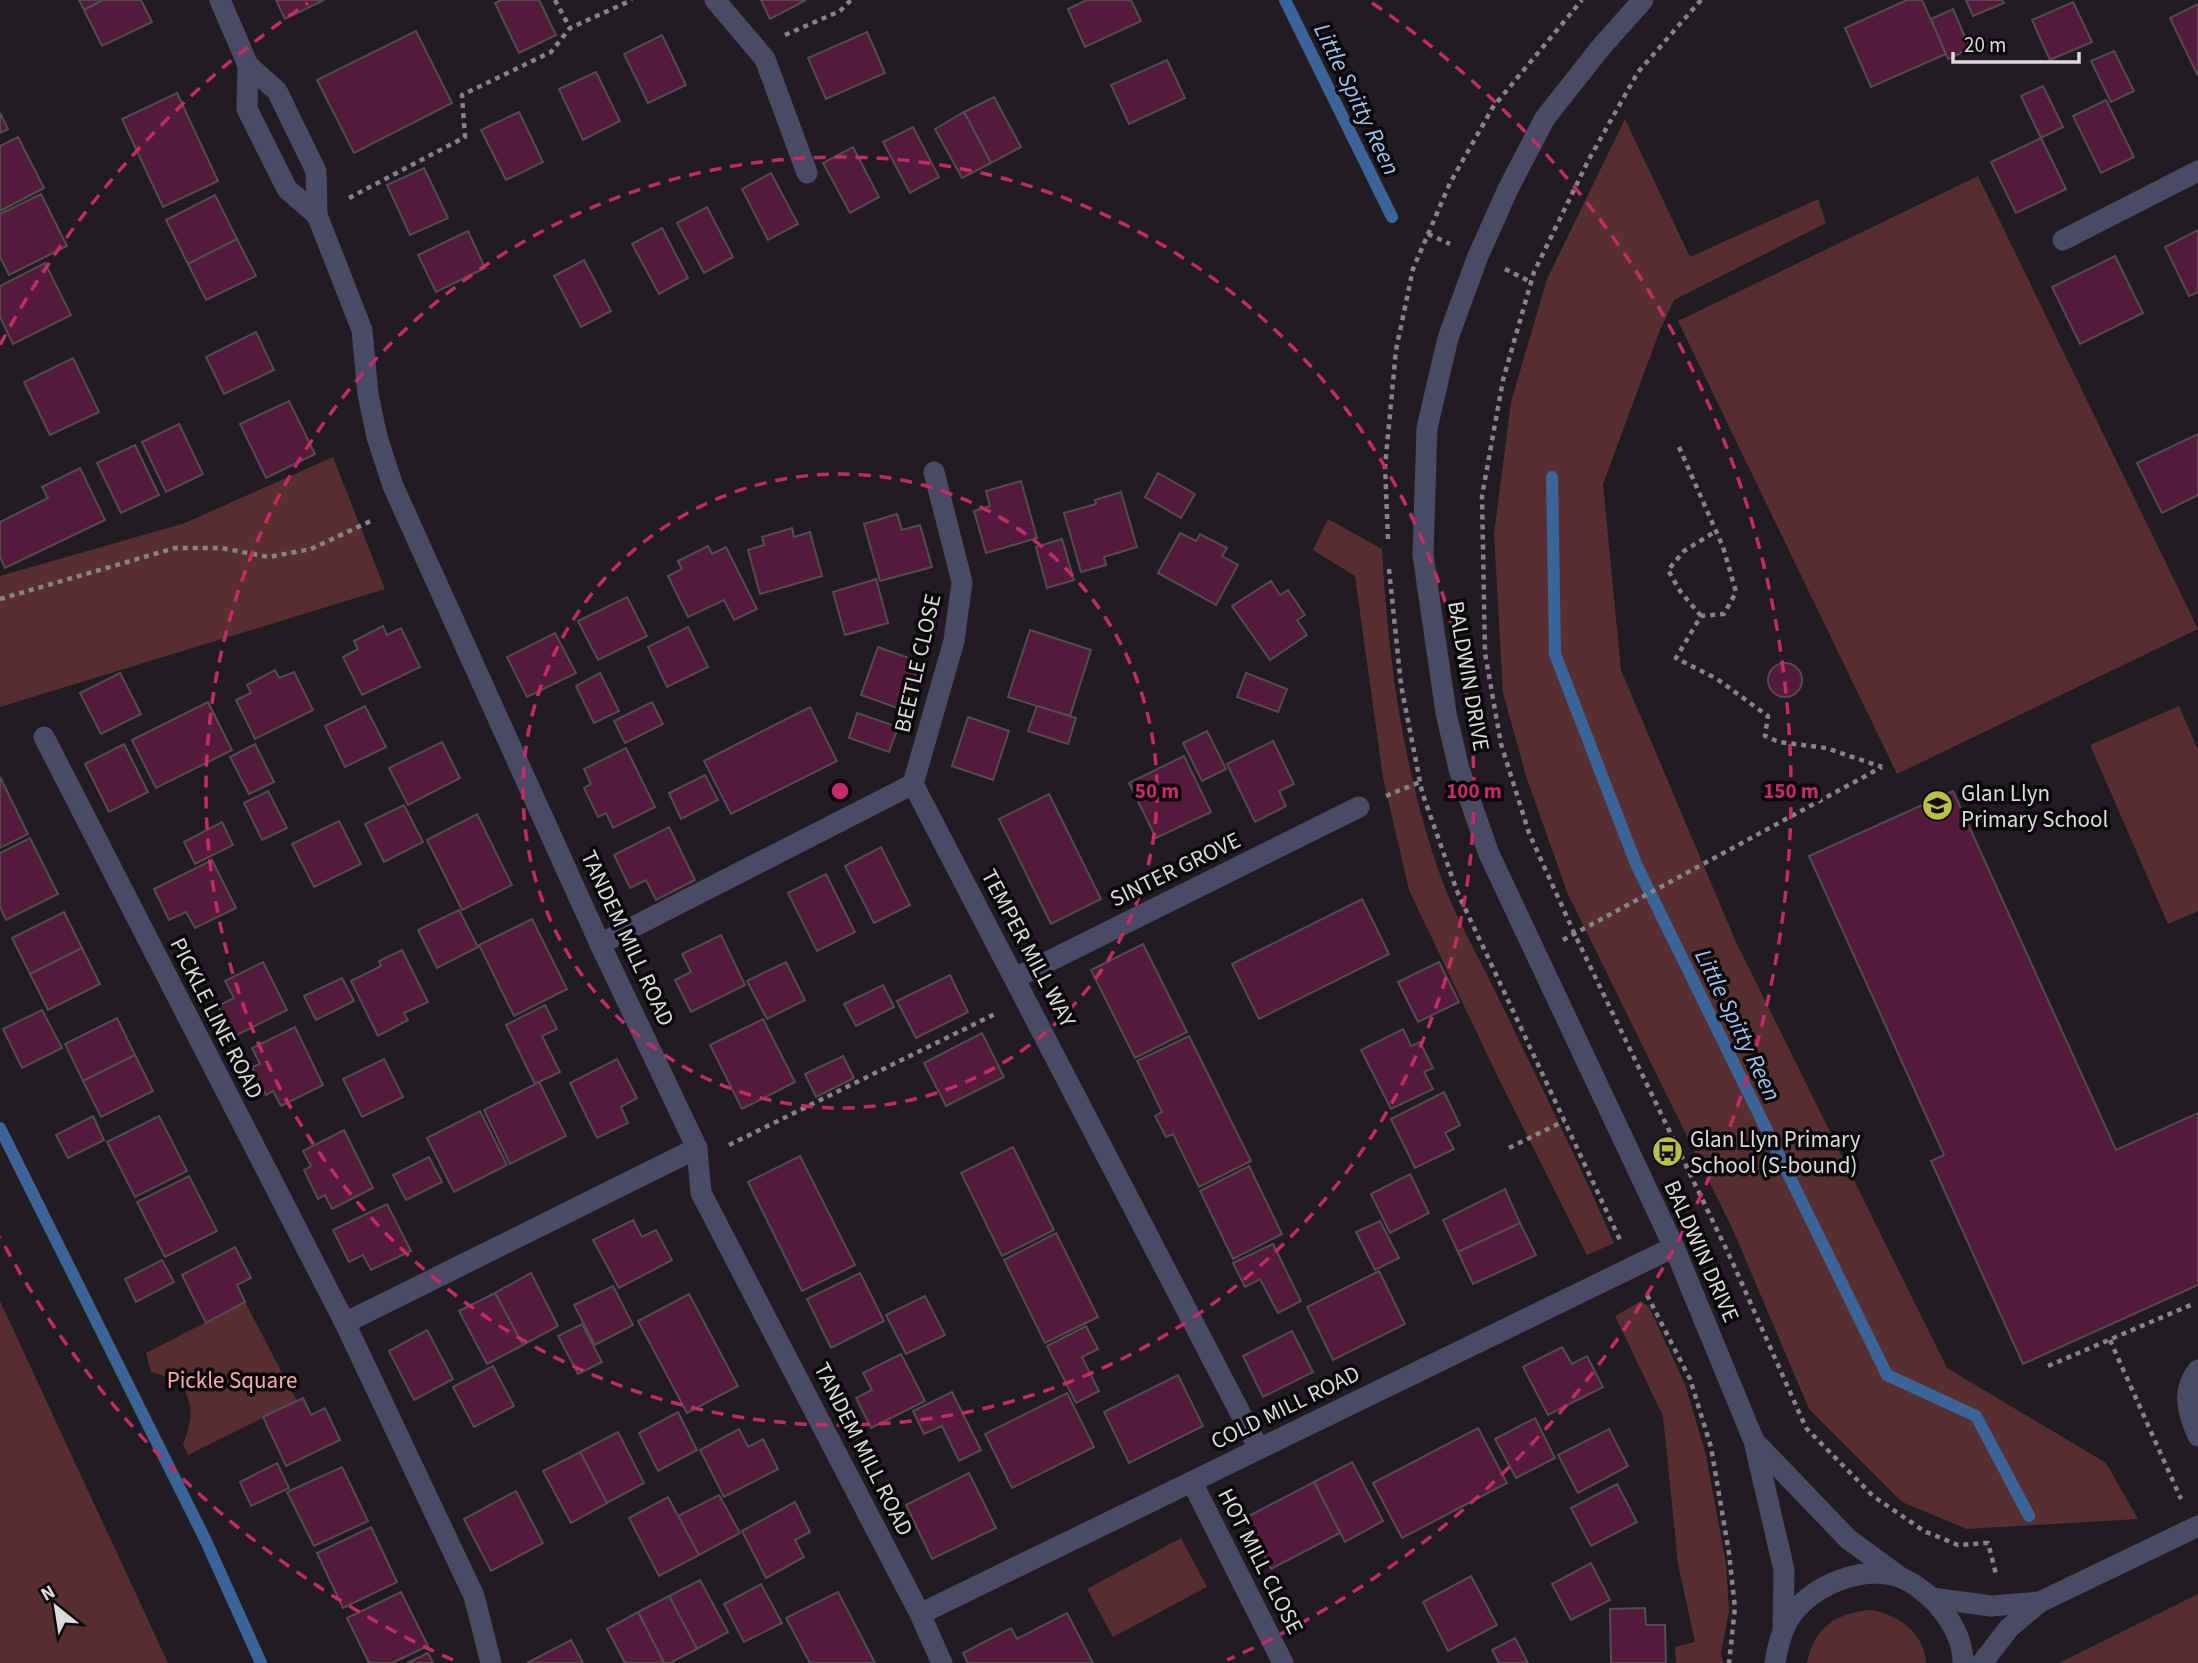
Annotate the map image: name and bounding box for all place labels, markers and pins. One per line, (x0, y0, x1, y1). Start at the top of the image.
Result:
place label: Glan Llyn Primary School (1961, 777, 2108, 836)
centre of rings (828, 779, 852, 803)
school or university icon: Glan Llyn Primary School (1921, 789, 1955, 823)
place label: Glan Llyn Primary School (S-bound) (1690, 1123, 1861, 1182)
bus stop icon: Glan Llyn Primary School (S-bound) (1650, 1135, 1684, 1169)

